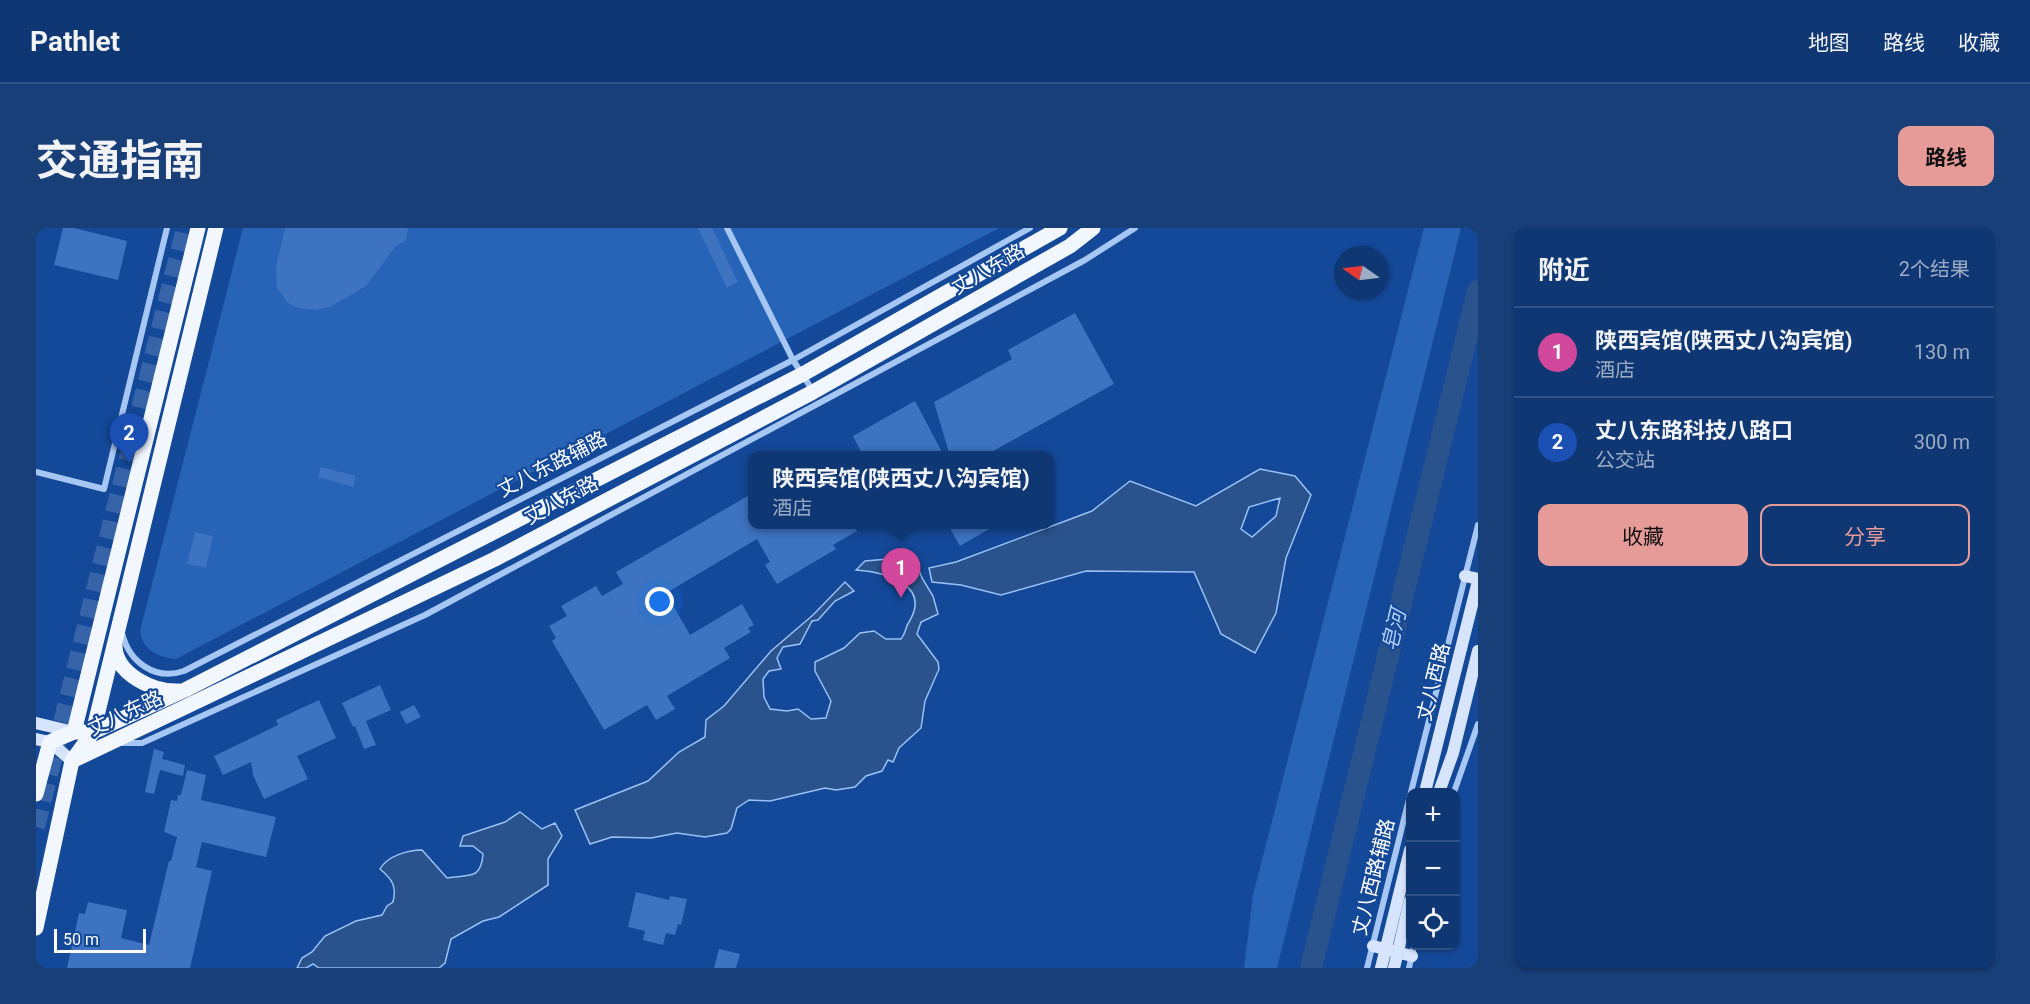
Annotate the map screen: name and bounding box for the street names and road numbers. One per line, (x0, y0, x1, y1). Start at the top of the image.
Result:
street label: 丈八东路 (947, 239, 1029, 299)
street label: 丈八东路辅路 (493, 426, 611, 502)
street label: 丈八东路 (520, 471, 602, 529)
street label: 丈八西路 (1412, 640, 1454, 724)
street label: 丈八东路 (84, 685, 166, 741)
street label: 丈八西路辅路 (1347, 816, 1399, 938)

